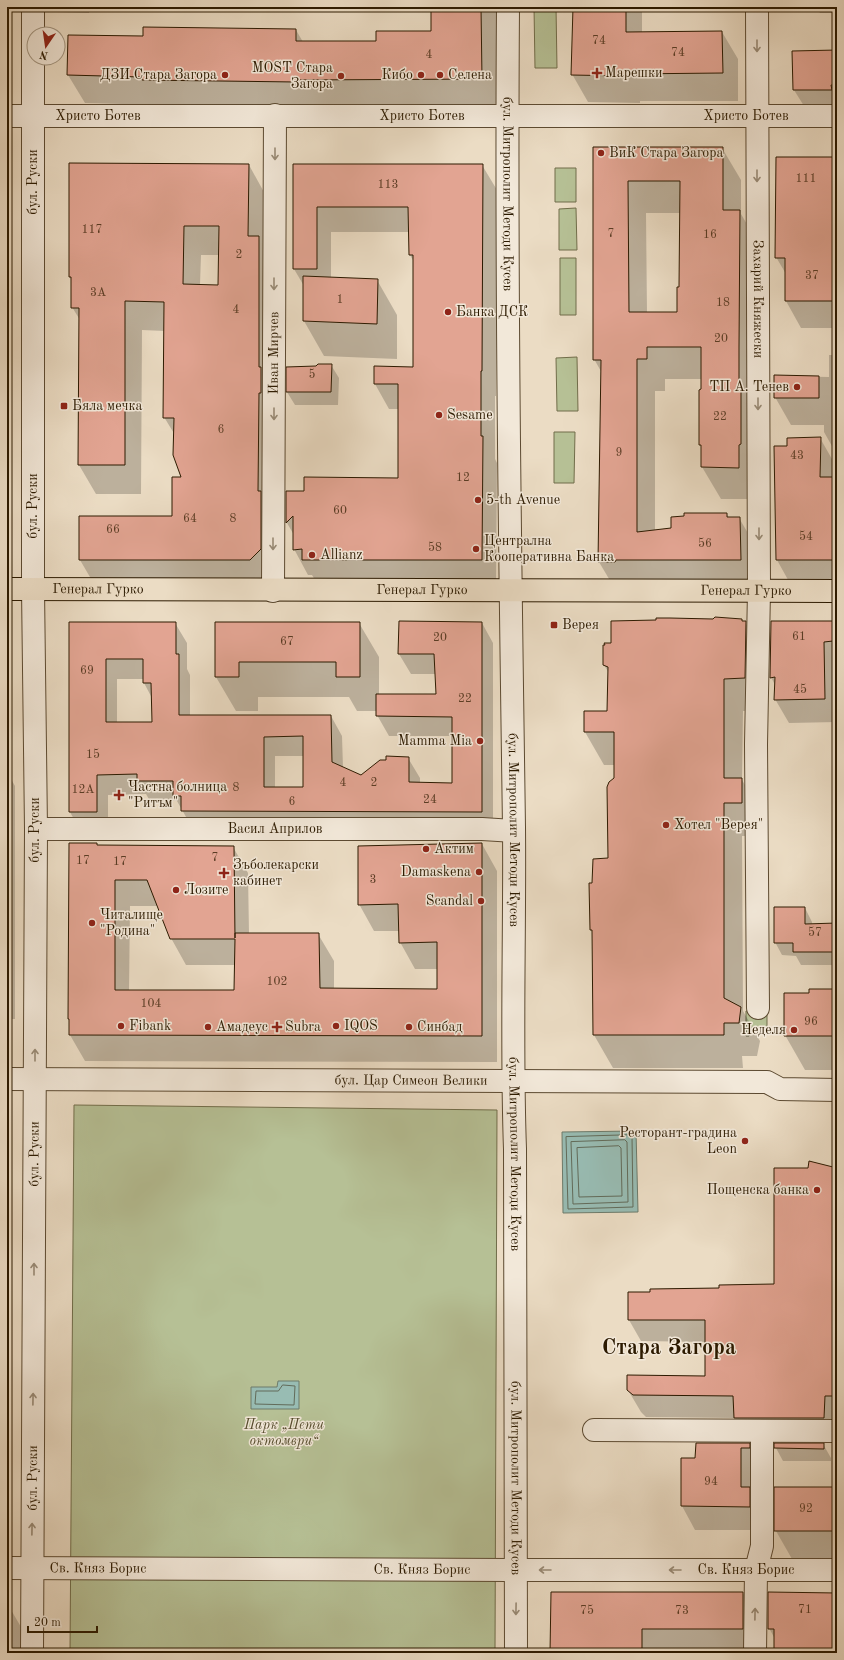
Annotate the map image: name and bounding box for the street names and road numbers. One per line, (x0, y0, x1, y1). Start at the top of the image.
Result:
street label: бул. Митрополит Методи Кусев (500, 97, 515, 291)
street label: Христо Ботев (55, 109, 141, 123)
street label: Христо Ботев (379, 109, 465, 123)
street label: Христо Ботев (703, 109, 789, 123)
street label: бул. Руски (26, 149, 40, 215)
street label: Захарий Княжески (751, 240, 765, 358)
street label: Иван Мирчев (267, 311, 281, 394)
street label: бул. Руски (26, 473, 40, 539)
street label: Генерал Гурко (52, 582, 144, 596)
street label: Генерал Гурко (376, 583, 468, 597)
street label: Генерал Гурко (700, 584, 792, 598)
street label: бул. Митрополит Методи Кусев (506, 733, 521, 927)
street label: бул. Руски (28, 797, 42, 863)
street label: Васил Априлов (227, 822, 323, 836)
street label: бул. Митрополит Методи Кусев (506, 1057, 522, 1251)
street label: бул. Цар Симеон Велики (334, 1073, 488, 1088)
street label: бул. Руски (27, 1121, 42, 1187)
street label: бул. Митрополит Методи Кусев (508, 1381, 523, 1575)
street label: бул. Руски (26, 1445, 40, 1511)
street label: Св. Княз Борис (50, 1561, 146, 1576)
street label: Св. Княз Борис (374, 1562, 470, 1577)
street label: Св. Княз Борис (698, 1563, 794, 1577)

